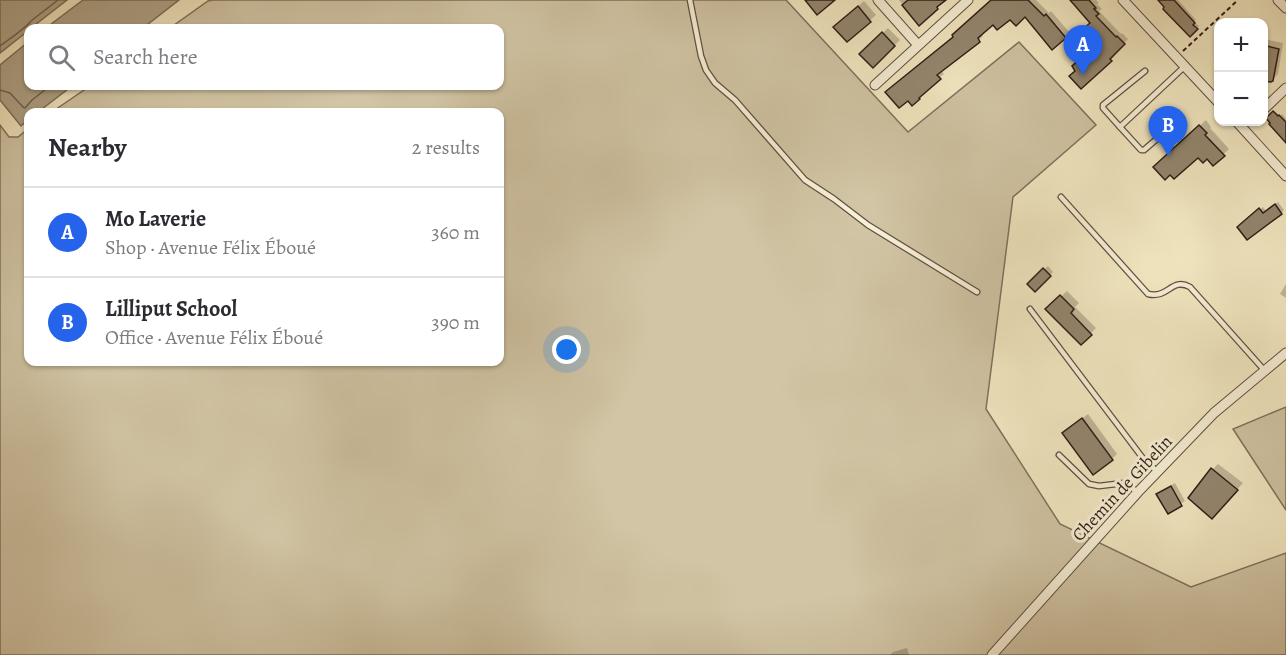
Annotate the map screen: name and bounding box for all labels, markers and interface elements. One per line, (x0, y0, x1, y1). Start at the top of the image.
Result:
map controls (1214, 18, 1268, 126)
button: + (1214, 18, 1268, 72)
search box (24, 24, 504, 90)
pin: A (1064, 26, 1102, 75)
icon: search (45, 41, 78, 74)
text: Search here (93, 42, 198, 72)
button: − (1214, 72, 1268, 126)
pin: B (1148, 106, 1188, 156)
text: Nearby (48, 130, 127, 165)
text: 2 results (412, 134, 480, 161)
text: Mo Laverie (105, 204, 206, 234)
text: A (61, 219, 74, 246)
text: 360 m (431, 219, 480, 246)
text: Shop · Avenue Félix Éboué (105, 234, 316, 261)
text: Lilliput School (105, 294, 237, 324)
text: B (61, 309, 74, 336)
text: 390 m (431, 309, 480, 336)
text: Office · Avenue Félix Éboué (105, 324, 323, 351)
your location (552, 335, 581, 364)
street label: Chemin de Gibelin (1067, 430, 1178, 546)

